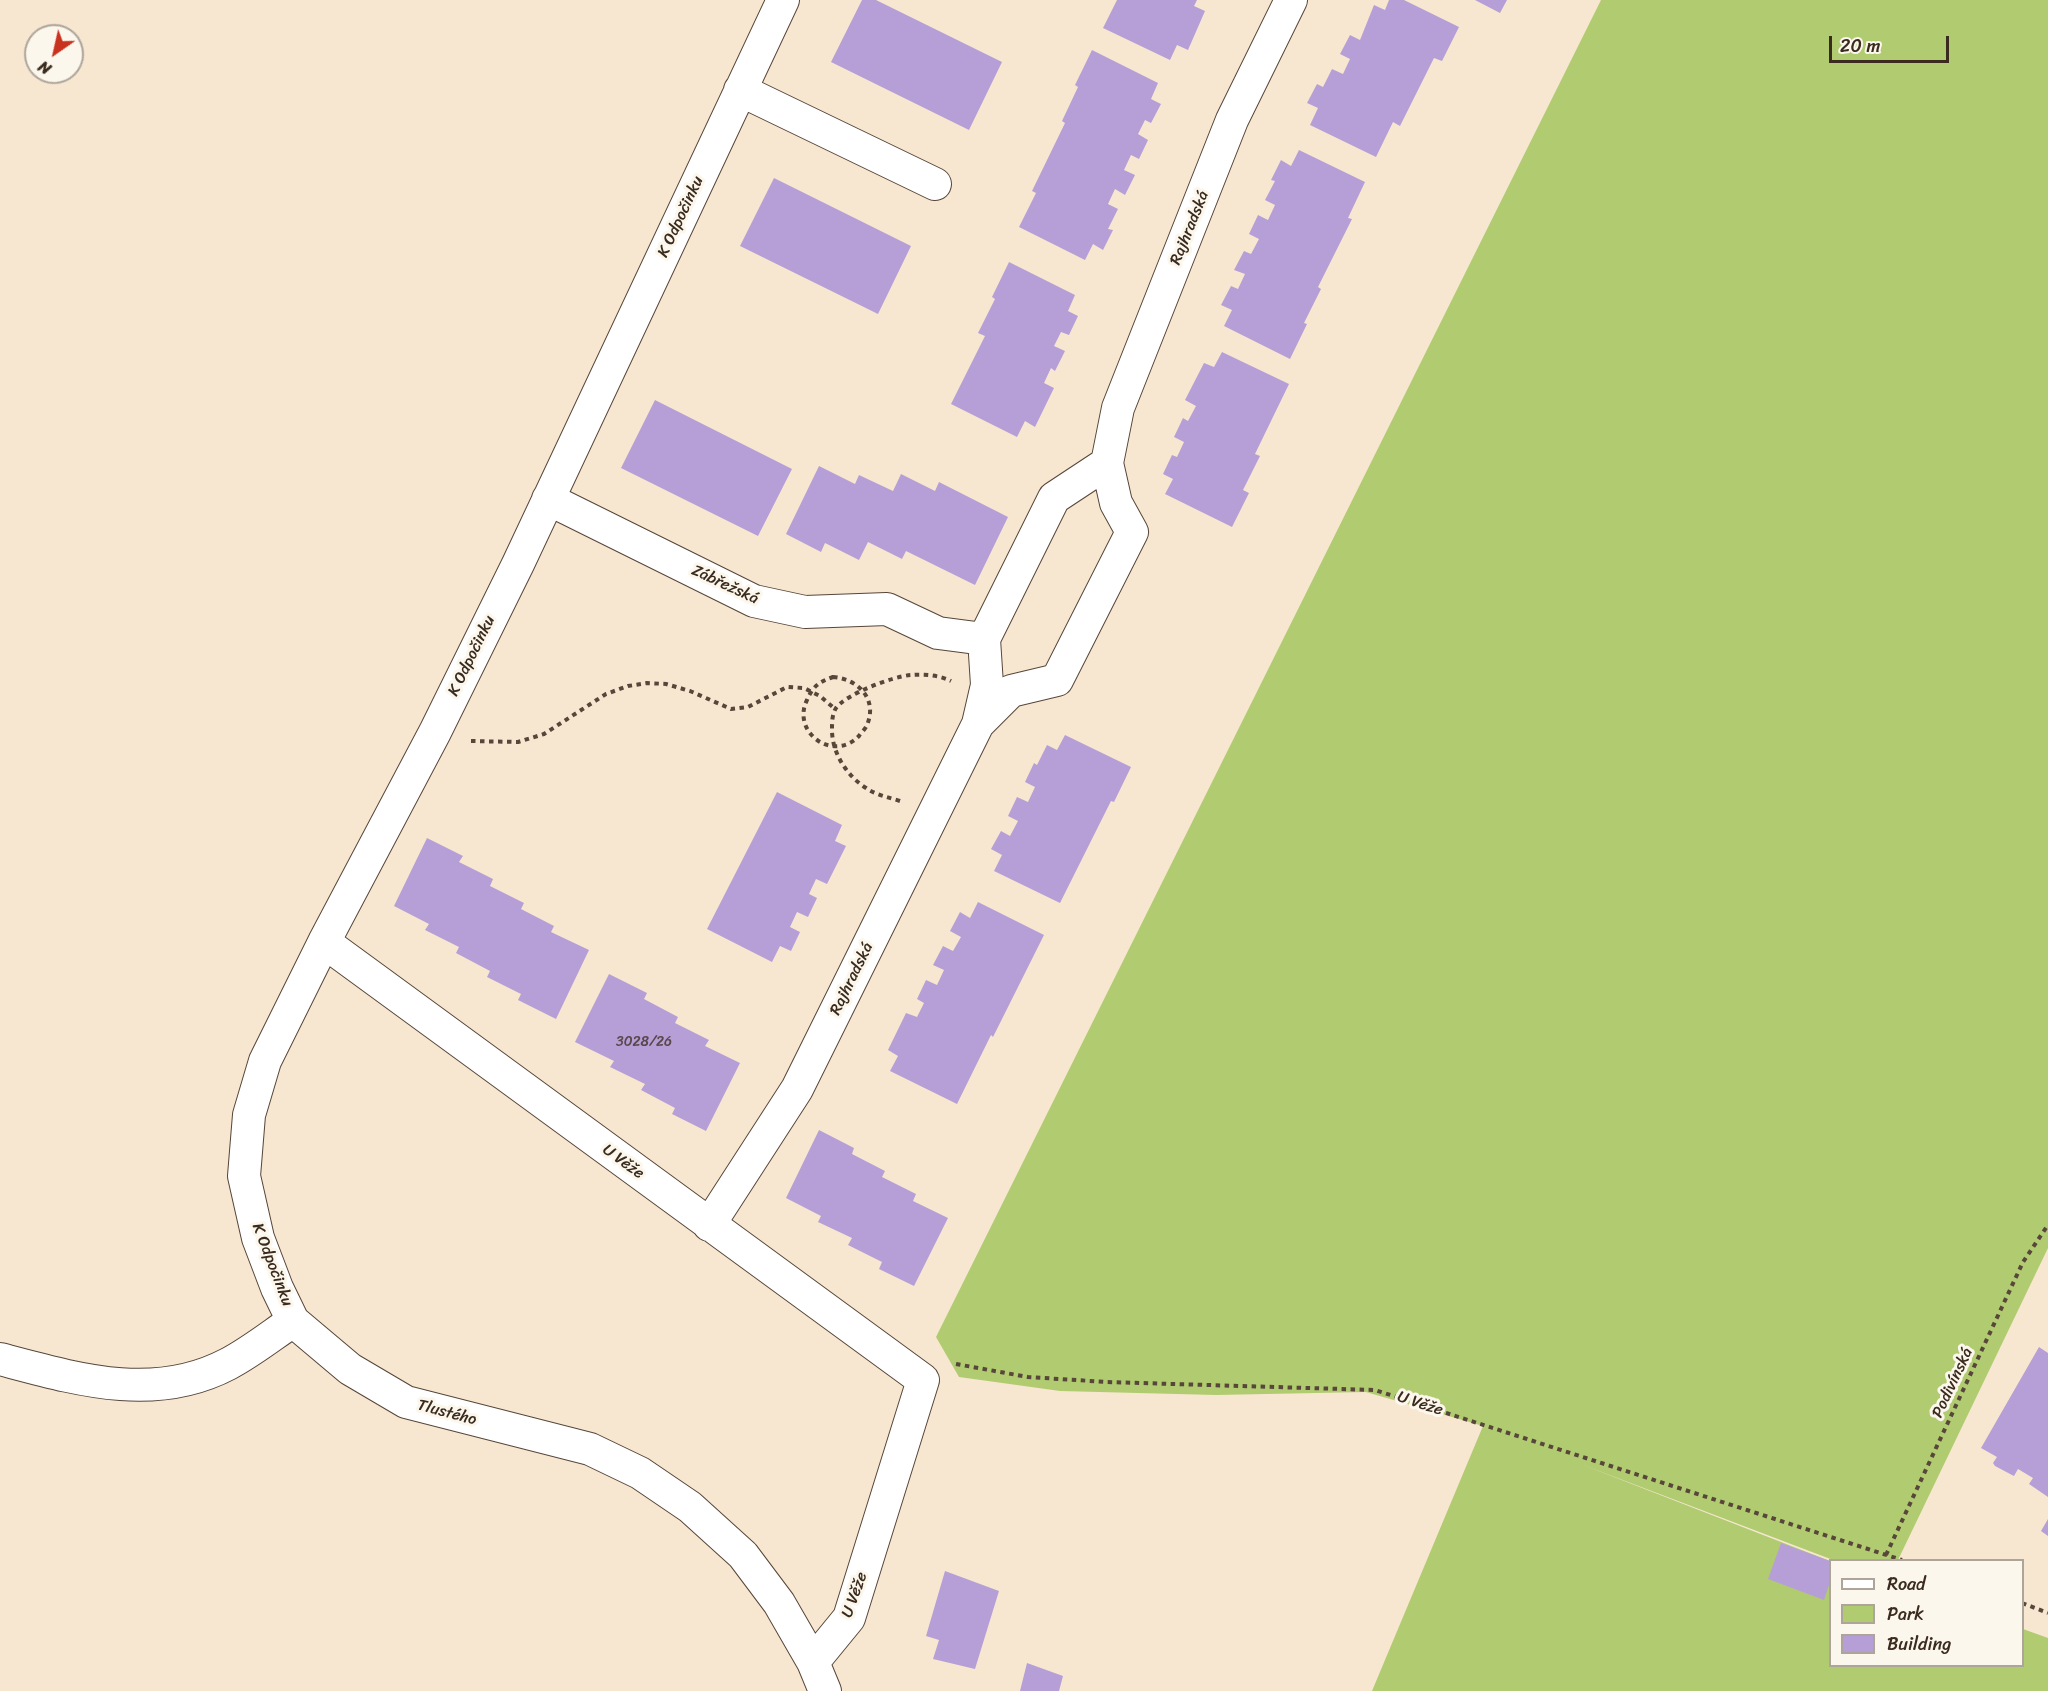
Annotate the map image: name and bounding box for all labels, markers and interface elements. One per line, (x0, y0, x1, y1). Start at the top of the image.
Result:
north arrow (24, 24, 84, 84)
scale bar (1832, 24, 1952, 62)
text: 20 m (1840, 30, 1880, 62)
text: N (32, 53, 57, 83)
street label: K Odpočinku (654, 173, 708, 261)
street label: Rajhradská (1166, 188, 1214, 268)
street label: Zábřežská (688, 561, 762, 609)
street label: K Odpočinku (444, 613, 500, 699)
street label: Rajhradská (826, 940, 878, 1018)
house number: 3028/26 (616, 1034, 672, 1050)
street label: U Věže (598, 1140, 648, 1184)
street label: K Odpočinku (247, 1221, 297, 1309)
street label: Podivínská (1928, 1345, 1978, 1421)
street label: U Věže (1395, 1388, 1445, 1420)
street label: Tlustého (415, 1396, 479, 1430)
legend (1829, 1559, 2024, 1667)
text: Road (1887, 1568, 1926, 1600)
street label: U Věže (838, 1570, 872, 1620)
text: Park (1887, 1598, 1924, 1630)
text: Building (1887, 1628, 1951, 1660)

